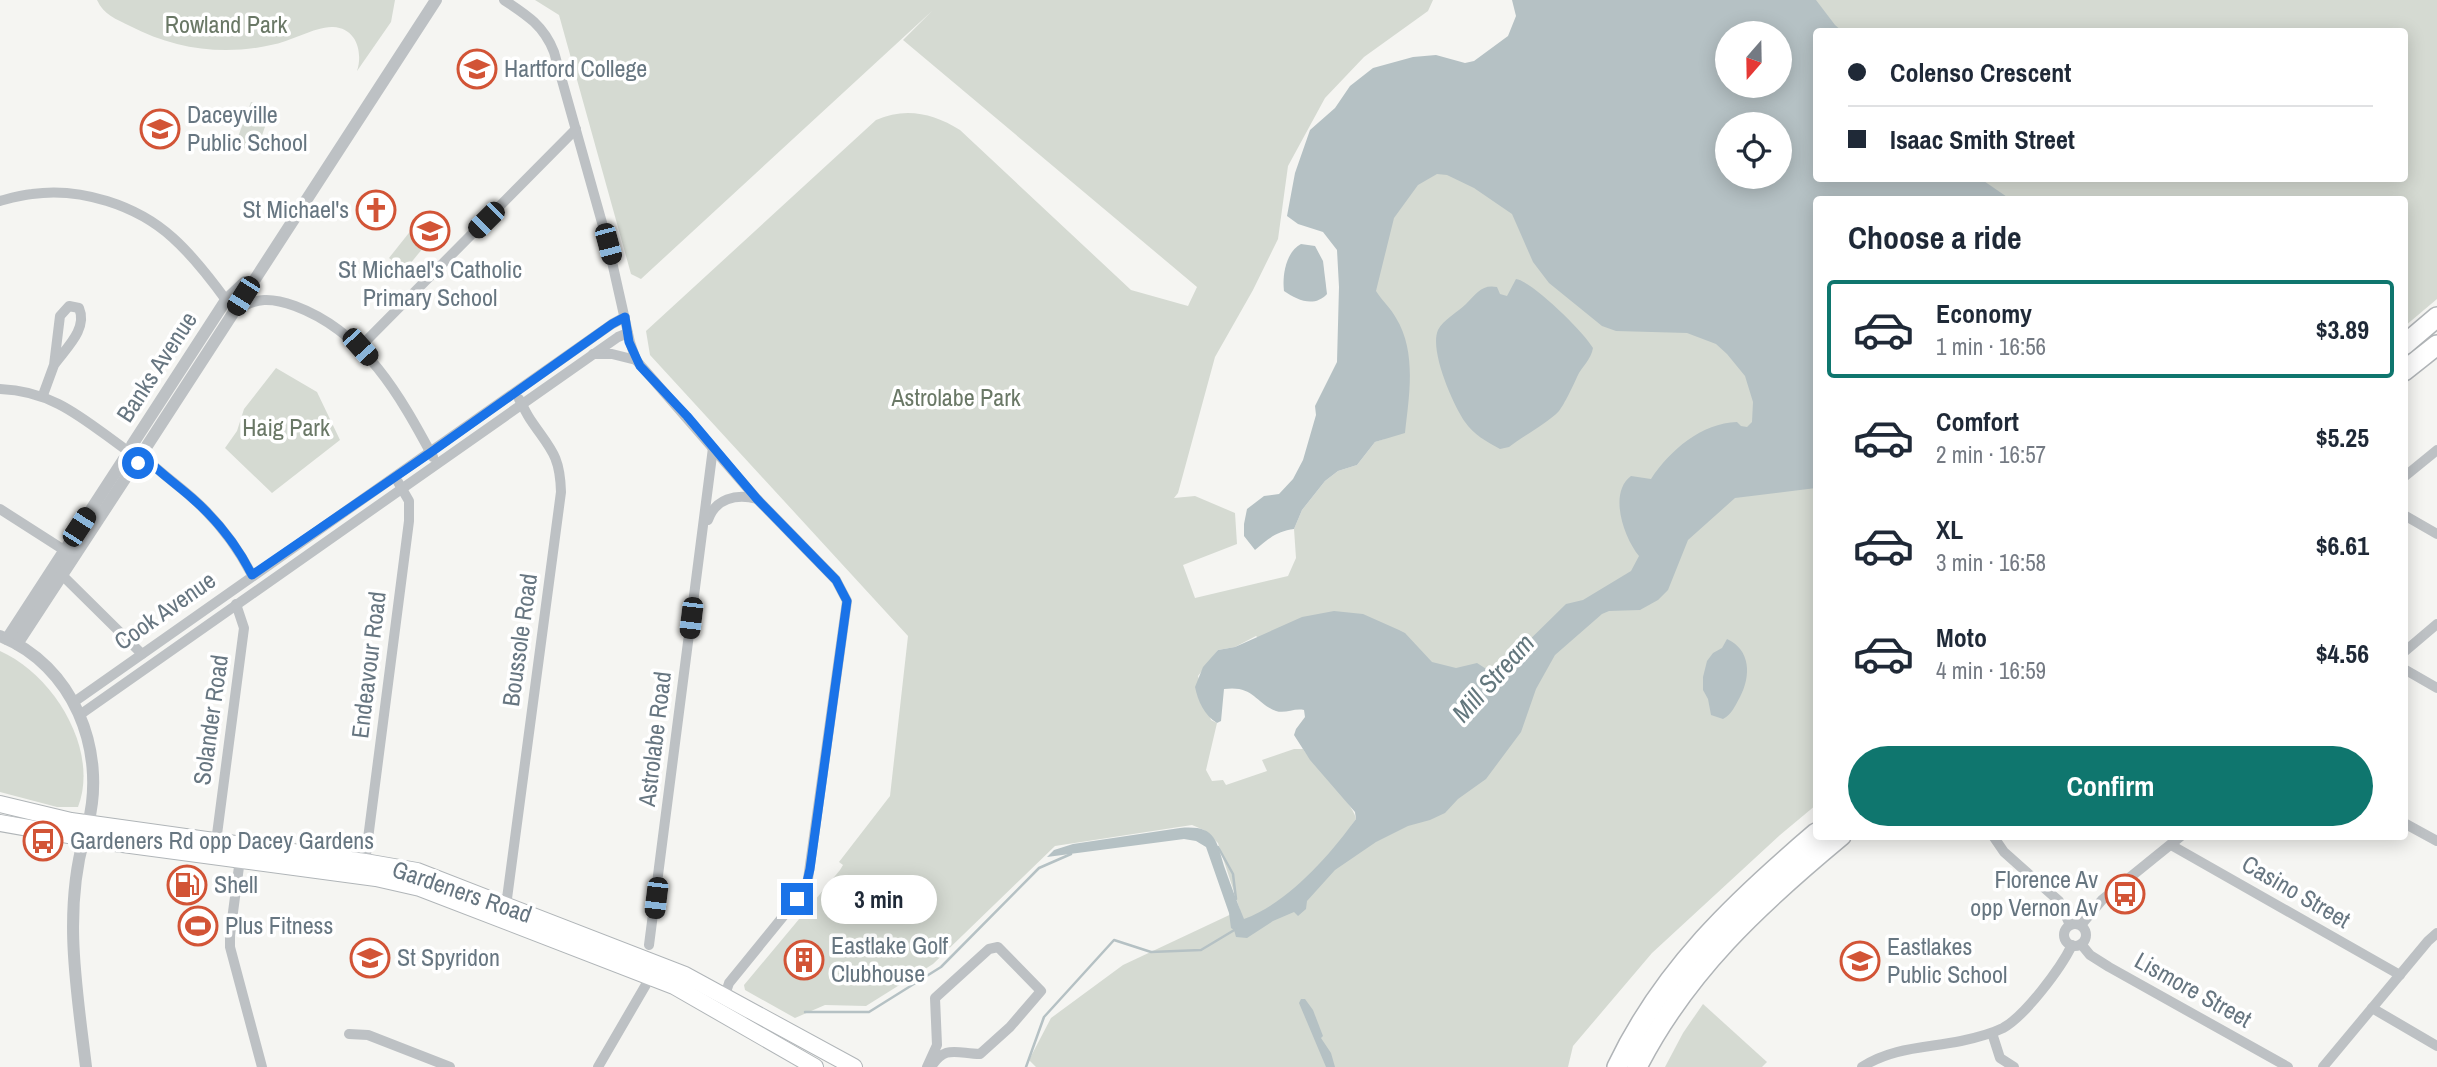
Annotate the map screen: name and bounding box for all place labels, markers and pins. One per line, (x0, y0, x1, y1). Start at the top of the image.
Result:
school or university icon: Hartford College (456, 48, 498, 90)
place label: Hartford College (504, 52, 647, 84)
place label: Daceyville Public School (187, 98, 307, 158)
school or university icon: Daceyville Public School (139, 108, 181, 150)
church icon: St Michael's (355, 189, 397, 231)
place label: St Michael's (242, 193, 349, 225)
school or university icon: St Michael's Catholic Primary School (409, 210, 451, 252)
place label: St Michael's Catholic Primary School (338, 253, 522, 313)
bus stop icon: Gardeners Rd opp Dacey Gardens (22, 820, 64, 862)
place label: Gardeners Rd opp Dacey Gardens (70, 824, 374, 856)
place label: Florence Av opp Vernon Av (1970, 863, 2098, 923)
fuel station icon: Shell (166, 864, 208, 906)
place label: Shell (214, 868, 258, 900)
bus stop icon: Florence Av opp Vernon Av (2104, 873, 2146, 915)
sports icon: Plus Fitness (177, 905, 219, 947)
place label: Plus Fitness (225, 909, 333, 941)
place label: Eastlake Golf Clubhouse (831, 929, 949, 989)
place label: Eastlakes Public School (1887, 930, 2007, 990)
school or university icon: St Spyridon (349, 937, 391, 979)
building icon: Eastlake Golf Clubhouse (783, 939, 825, 981)
school or university icon: Eastlakes Public School (1839, 940, 1881, 982)
place label: St Spyridon (397, 941, 500, 973)

